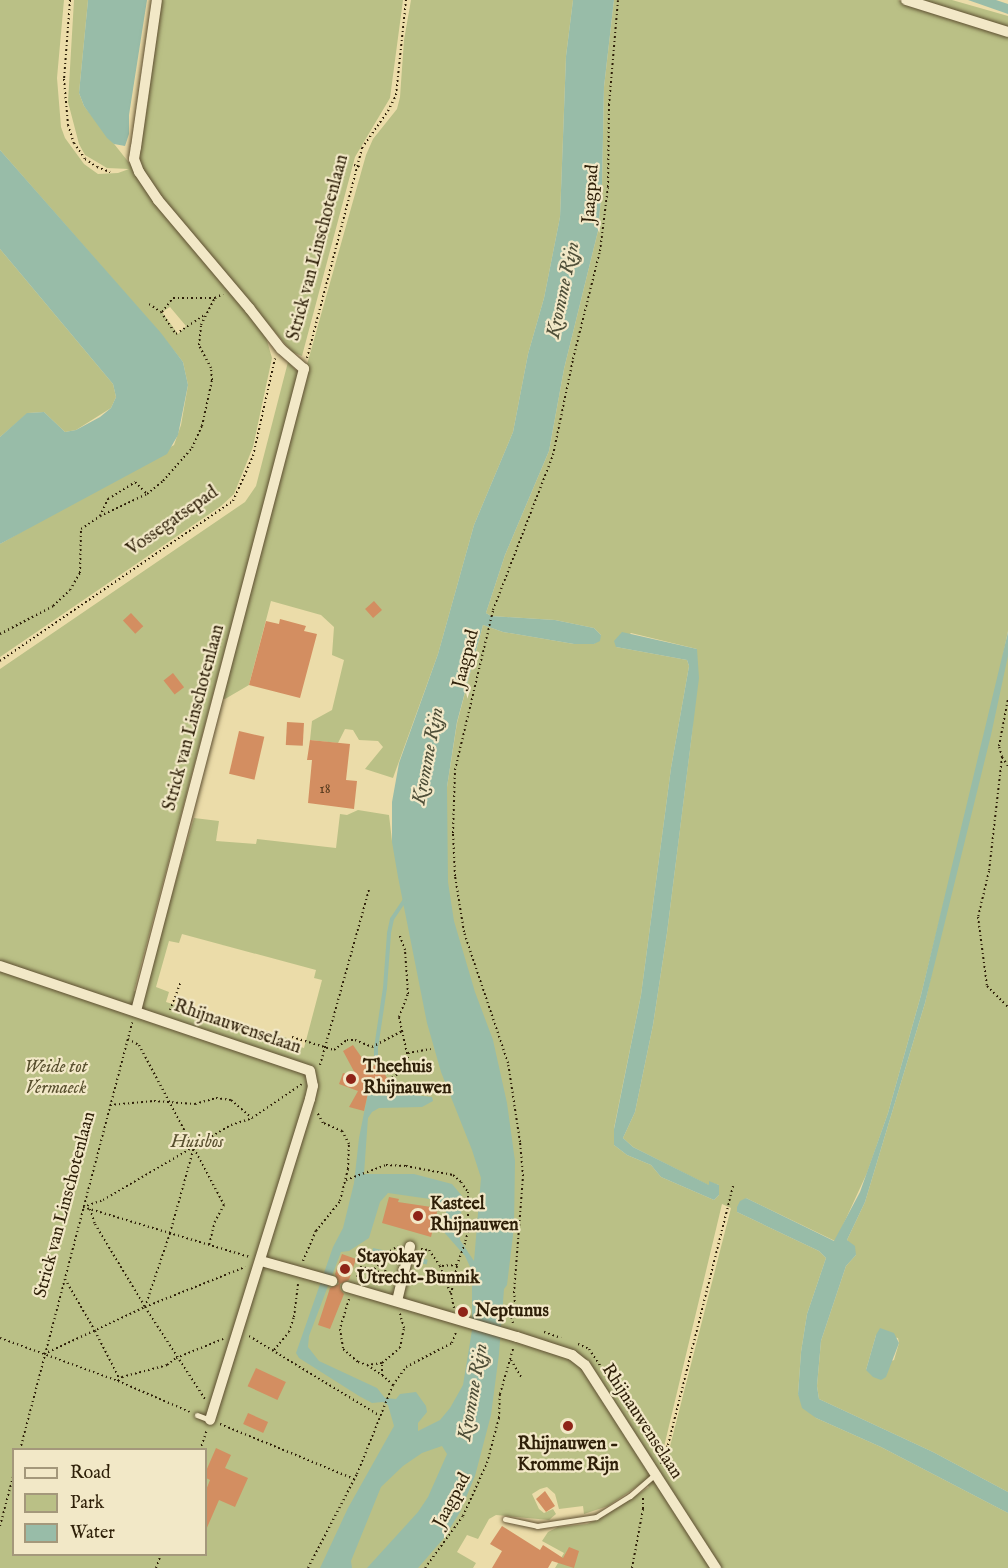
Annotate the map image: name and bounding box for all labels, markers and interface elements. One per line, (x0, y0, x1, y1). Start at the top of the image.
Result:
street label: Strick van Linschotenlaan (284, 153, 354, 343)
street label: Jaagpad (579, 164, 605, 224)
water label: Kromme Rijn (541, 239, 585, 341)
street label: Vossegatsepad (123, 483, 223, 561)
street label: Strick van Linschotenlaan (160, 623, 230, 813)
street label: Jaagpad (449, 628, 485, 690)
water label: Kromme Rijn (407, 705, 449, 807)
house number: 18 (319, 780, 331, 798)
street label: Rhijnauwenselaan (171, 996, 303, 1060)
park label: Weide tot Vermaeck (24, 1058, 88, 1100)
place label: Theehuis Rhijnauwen (363, 1058, 452, 1100)
marker: Theehuis Rhijnauwen (344, 1072, 358, 1086)
street label: Strick van Linschotenlaan (31, 1110, 101, 1300)
park label: Huisbos (171, 1132, 223, 1154)
place label: Kasteel Rhijnauwen (430, 1195, 519, 1238)
marker: Kasteel Rhijnauwen (411, 1209, 425, 1223)
place label: Stayokay Utrecht-Bunnik (357, 1248, 480, 1290)
marker: Stayokay Utrecht-Bunnik (338, 1262, 352, 1276)
place label: Neptunus (475, 1301, 549, 1323)
marker: Neptunus (456, 1305, 470, 1319)
water label: Kromme Rijn (453, 1341, 493, 1443)
street label: Rhijnauwenselaan (596, 1360, 686, 1484)
marker: Rhijnauwen - Kromme Rijn (561, 1419, 575, 1433)
place label: Rhijnauwen - Kromme Rijn (517, 1435, 619, 1478)
legend (12, 1448, 207, 1556)
text: Road (70, 1462, 111, 1485)
street label: Jaagpad (430, 1470, 476, 1532)
text: Park (70, 1492, 104, 1515)
text: Water (70, 1522, 115, 1545)

